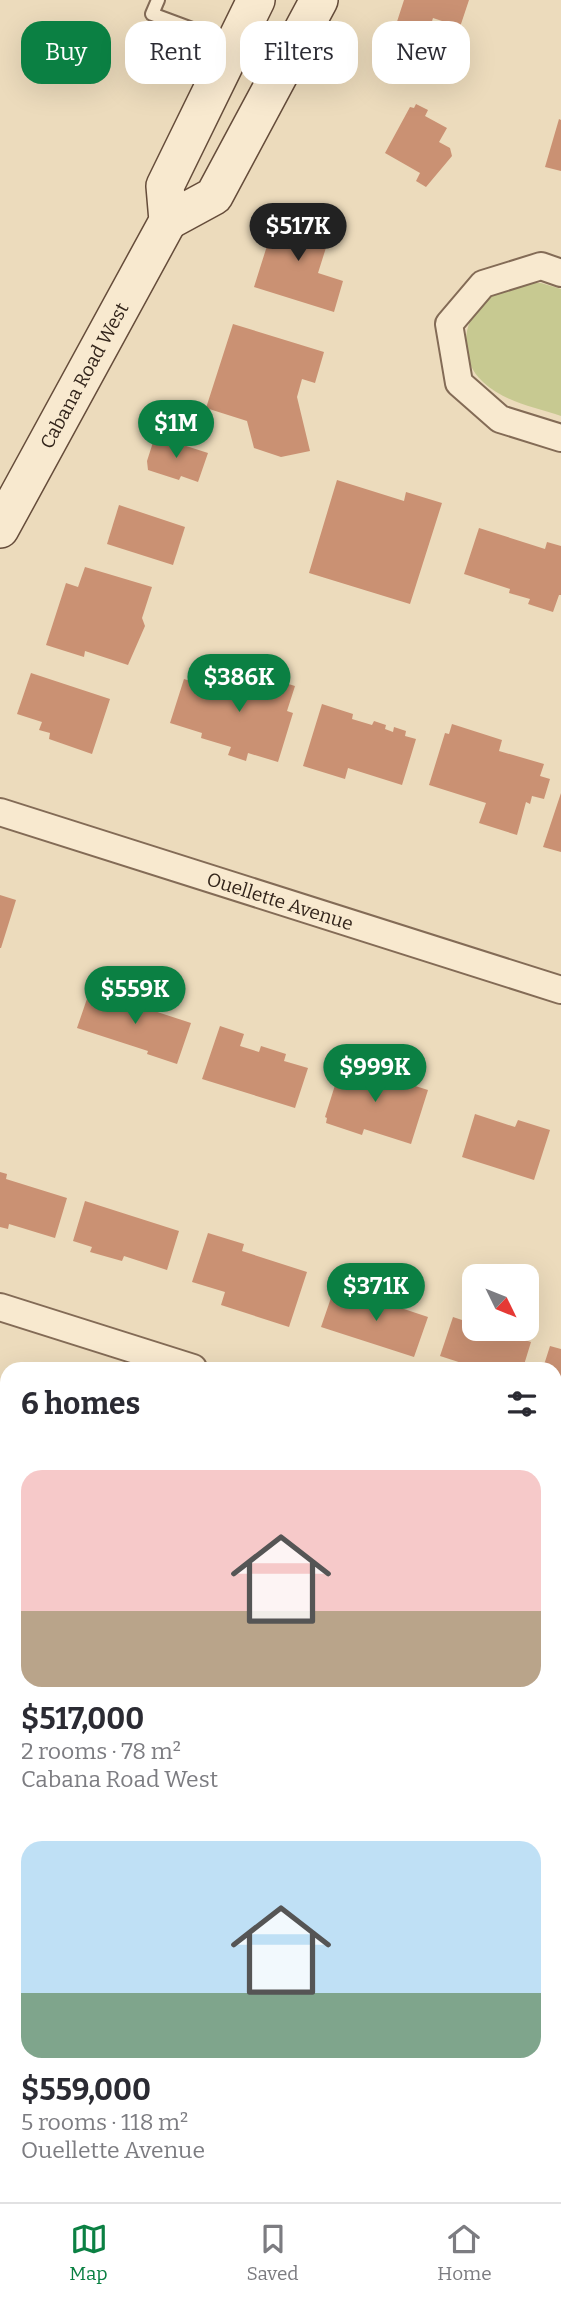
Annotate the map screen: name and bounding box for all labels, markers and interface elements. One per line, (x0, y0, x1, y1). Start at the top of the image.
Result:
chip: Buy (21, 21, 111, 84)
chip: Rent (125, 21, 226, 84)
chip: Filters (240, 21, 358, 84)
chip: New (372, 21, 470, 84)
pin: $517K (249, 204, 347, 263)
text: $517K (266, 212, 330, 240)
street label: Cabana Road West (35, 298, 133, 452)
pin: $1M (142, 400, 210, 460)
text: $1M (154, 409, 198, 437)
pin: $386K (190, 654, 288, 714)
text: $386K (203, 663, 275, 691)
street label: Ouellette Avenue (204, 867, 356, 935)
pin: $559K (86, 967, 184, 1026)
text: $559K (101, 975, 170, 1003)
pin: $999K (326, 1044, 424, 1104)
text: $999K (339, 1053, 411, 1081)
pin: $371K (327, 1264, 425, 1323)
north arrow (462, 1264, 539, 1340)
map controls (462, 1264, 539, 1341)
text: $371K (343, 1272, 409, 1300)
icon: filters (503, 1385, 541, 1423)
text: 6 homes (21, 1386, 140, 1422)
icon: home (218, 1516, 344, 1642)
text: $517,000 (21, 1701, 144, 1737)
text: 2 rooms · 78 m² (21, 1737, 181, 1765)
text: Cabana Road West (21, 1765, 218, 1793)
icon: home (218, 1887, 344, 2013)
text: $559,000 (21, 2072, 151, 2108)
text: 5 rooms · 118 m² (21, 2108, 188, 2136)
text: Ouellette Avenue (21, 2136, 205, 2164)
tab: Map (69, 2220, 108, 2285)
tab: Saved (246, 2220, 299, 2285)
tab: Home (437, 2220, 492, 2285)

